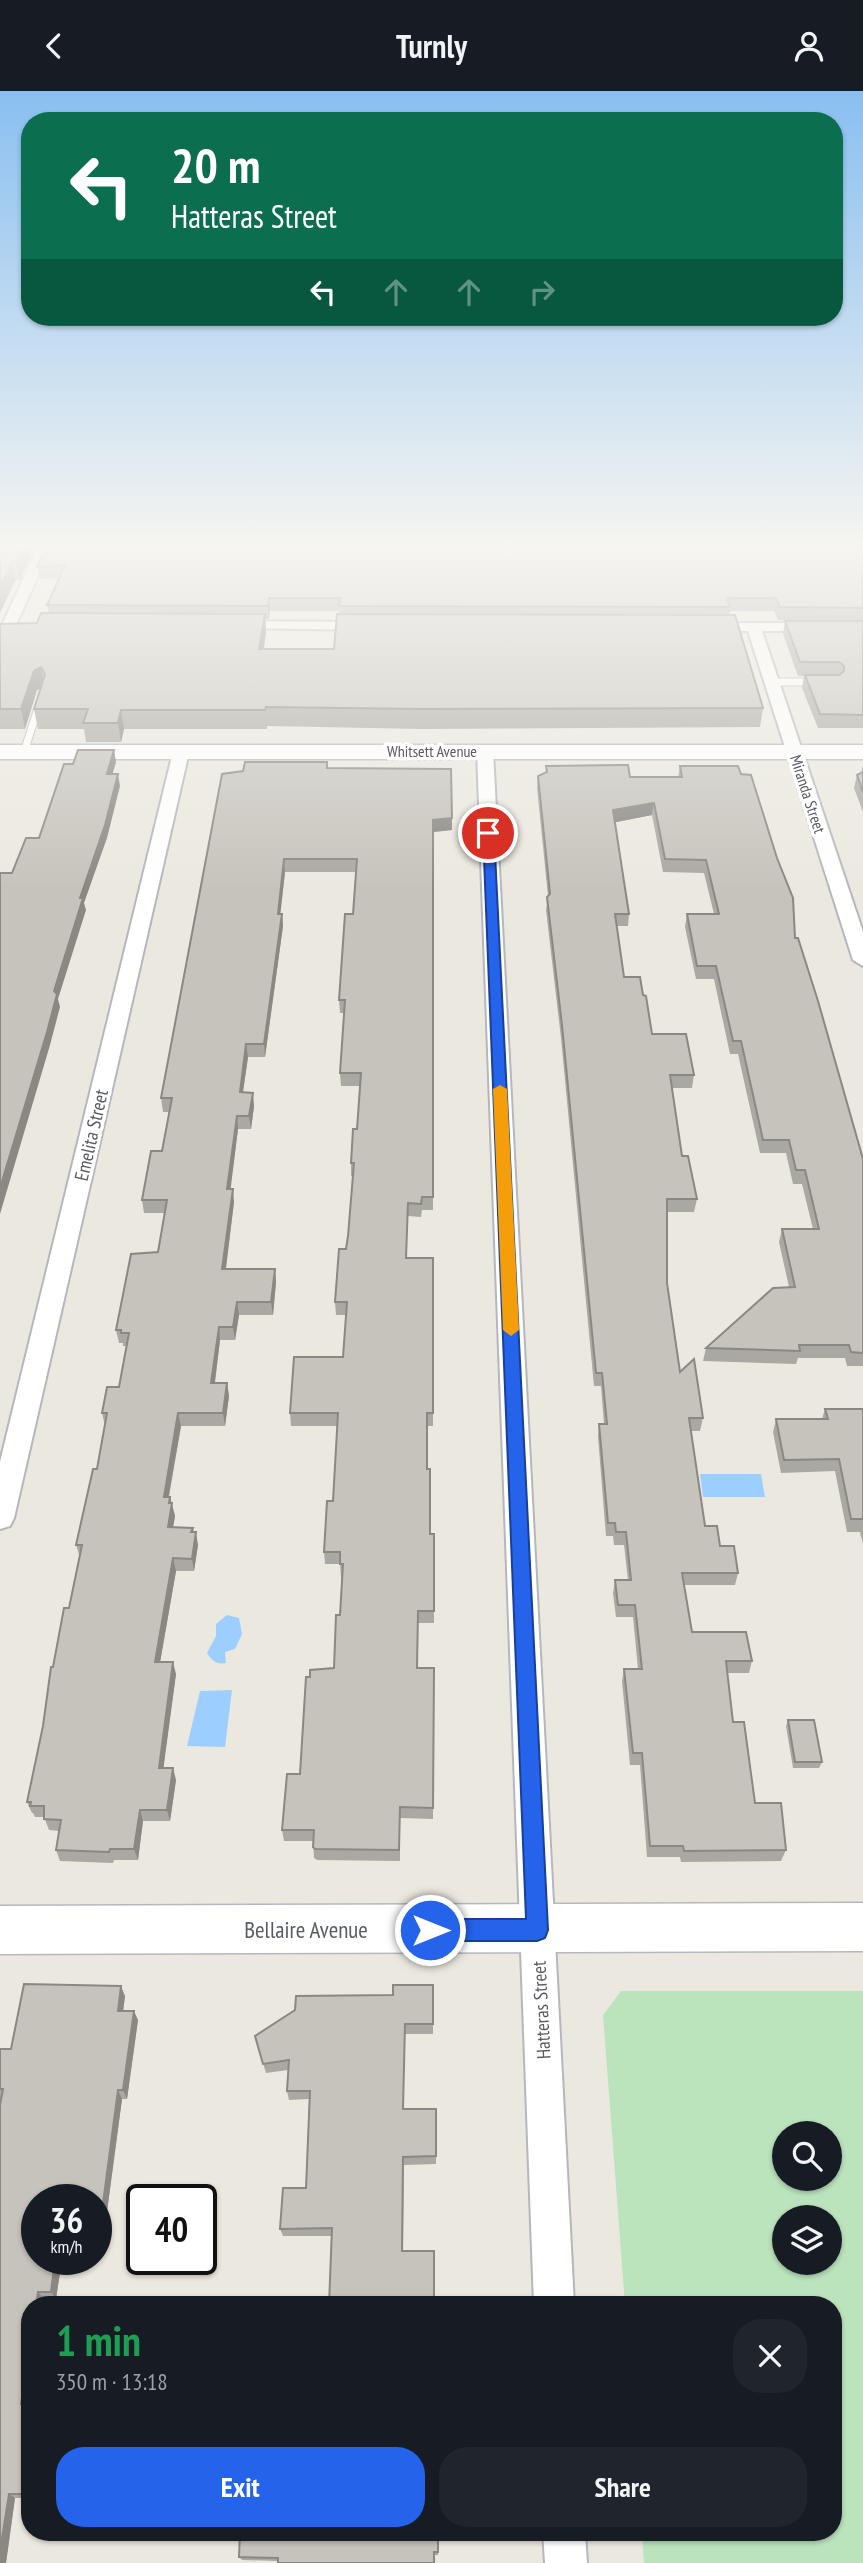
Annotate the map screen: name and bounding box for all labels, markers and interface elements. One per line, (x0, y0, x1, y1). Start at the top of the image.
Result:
text: Turnly (396, 25, 467, 67)
icon: back (35, 27, 73, 65)
icon: person (790, 27, 828, 65)
text: 20 m (171, 133, 260, 197)
icon: left (56, 140, 147, 231)
text: Hatteras Street (171, 195, 337, 237)
icon: left (304, 273, 342, 311)
icon: ahead (377, 273, 415, 311)
icon: ahead (450, 273, 488, 311)
icon: right (523, 273, 561, 311)
street label: Whitsett Avenue (387, 741, 477, 761)
street label: Miranda Street (786, 752, 830, 836)
pin (458, 803, 518, 863)
icon: arrive (469, 814, 507, 852)
street label: Emelita Street (69, 1086, 113, 1183)
position arrow (393, 1893, 467, 1967)
street label: Bellaire Avenue (244, 1915, 368, 1944)
street label: Hatteras Street (526, 1959, 556, 2060)
map controls (772, 2121, 842, 2275)
button: search (772, 2121, 842, 2191)
speed limit sign: 40 (126, 2184, 217, 2275)
text: 36 (50, 2197, 83, 2243)
button: layers (772, 2205, 842, 2275)
text: km/h (51, 2235, 82, 2258)
text: 1 min (56, 2313, 141, 2368)
button: close (733, 2319, 807, 2393)
text: 350 m · 13:18 (56, 2367, 168, 2396)
button: Exit (56, 2447, 425, 2527)
button: Share (439, 2447, 807, 2527)

